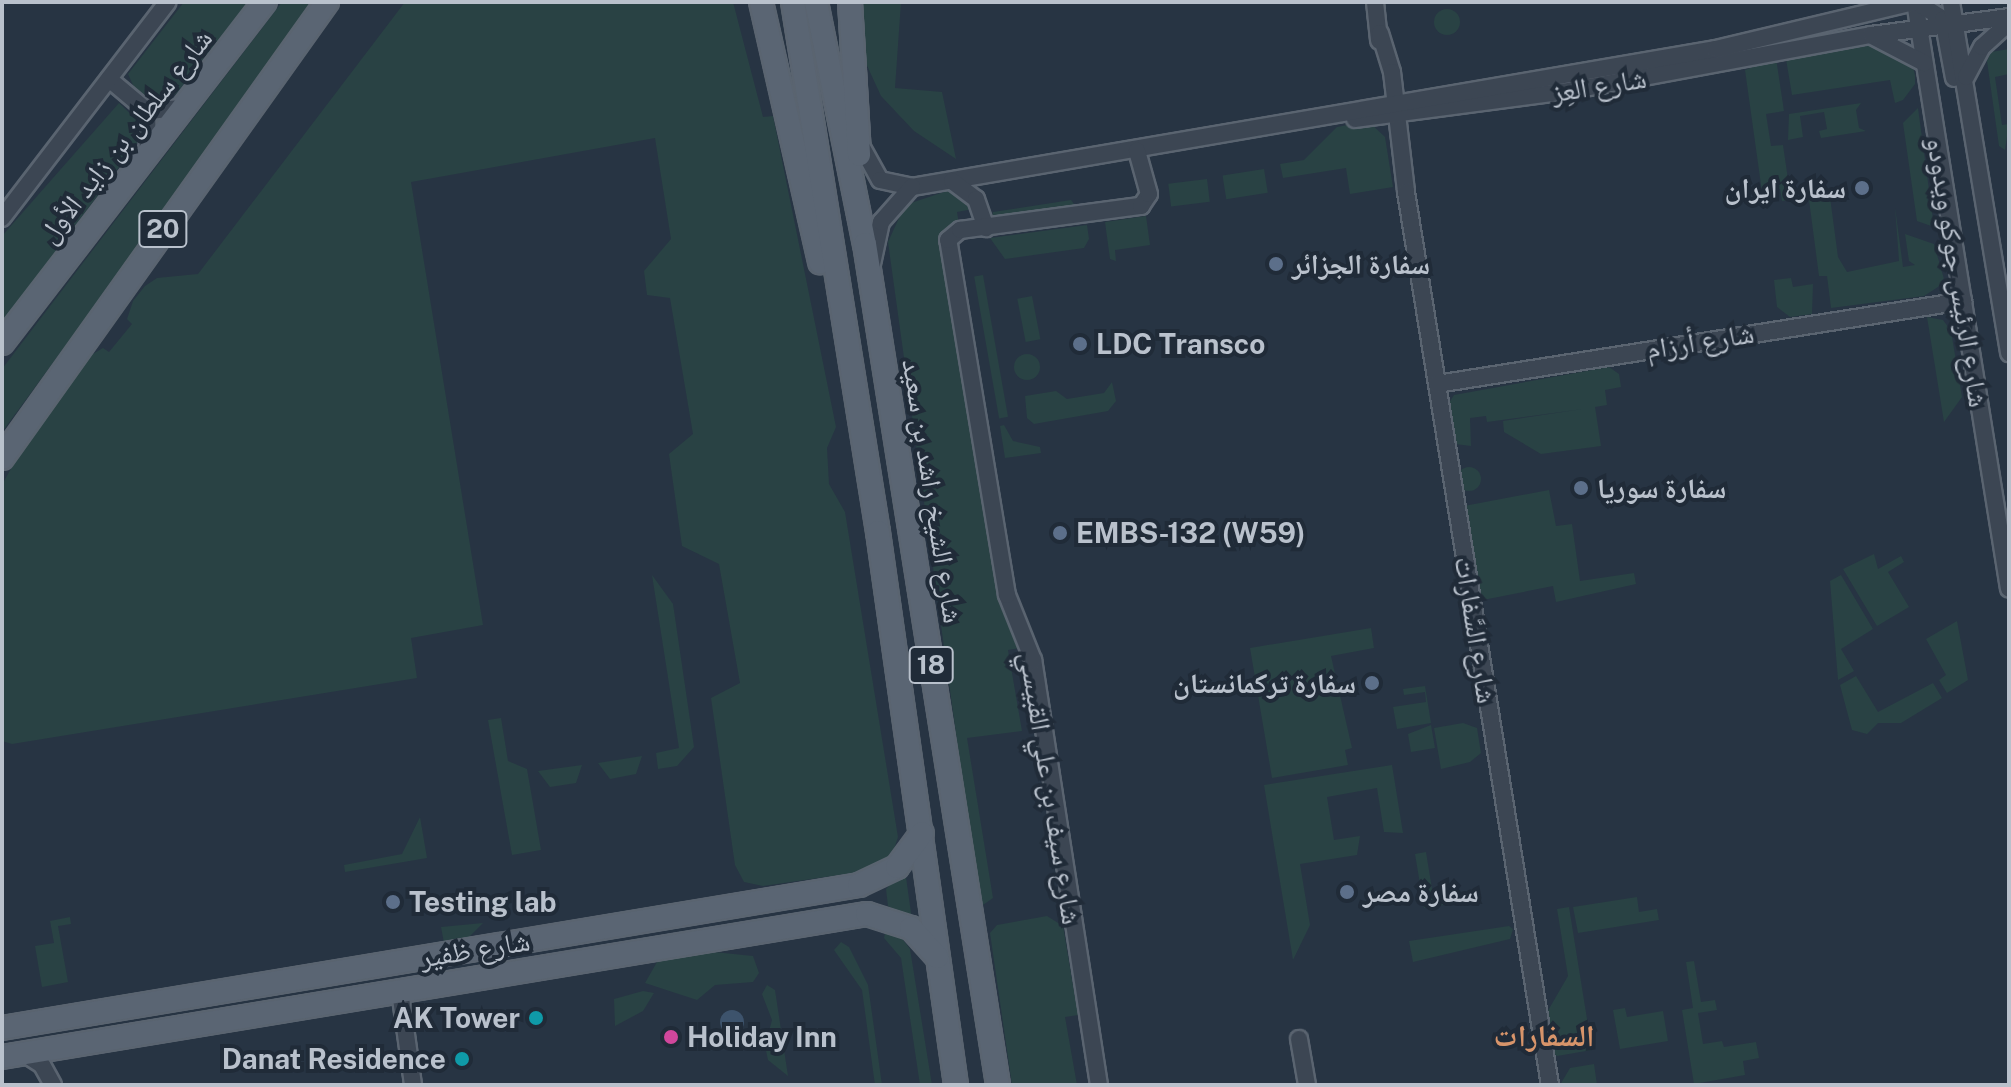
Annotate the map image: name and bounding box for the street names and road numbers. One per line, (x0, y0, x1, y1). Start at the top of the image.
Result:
street label: شارع سلطان بن زايد الأول (31, 22, 219, 250)
street label: شارع العِز (1549, 61, 1649, 109)
street label: شارع الرئيس جوكو ويدودو (1920, 134, 1996, 410)
road number: 20 (137, 207, 189, 251)
street label: شارع أرزام (1644, 316, 1756, 366)
street label: شارع الشيخ راشد بن سعيد (896, 357, 970, 625)
street label: شارع السَّفارات (1448, 554, 1504, 706)
road number: 18 (907, 643, 955, 687)
street label: شارع سيف بن علي القبيسي (1013, 649, 1089, 927)
street label: شارع ظفير (418, 924, 532, 974)

